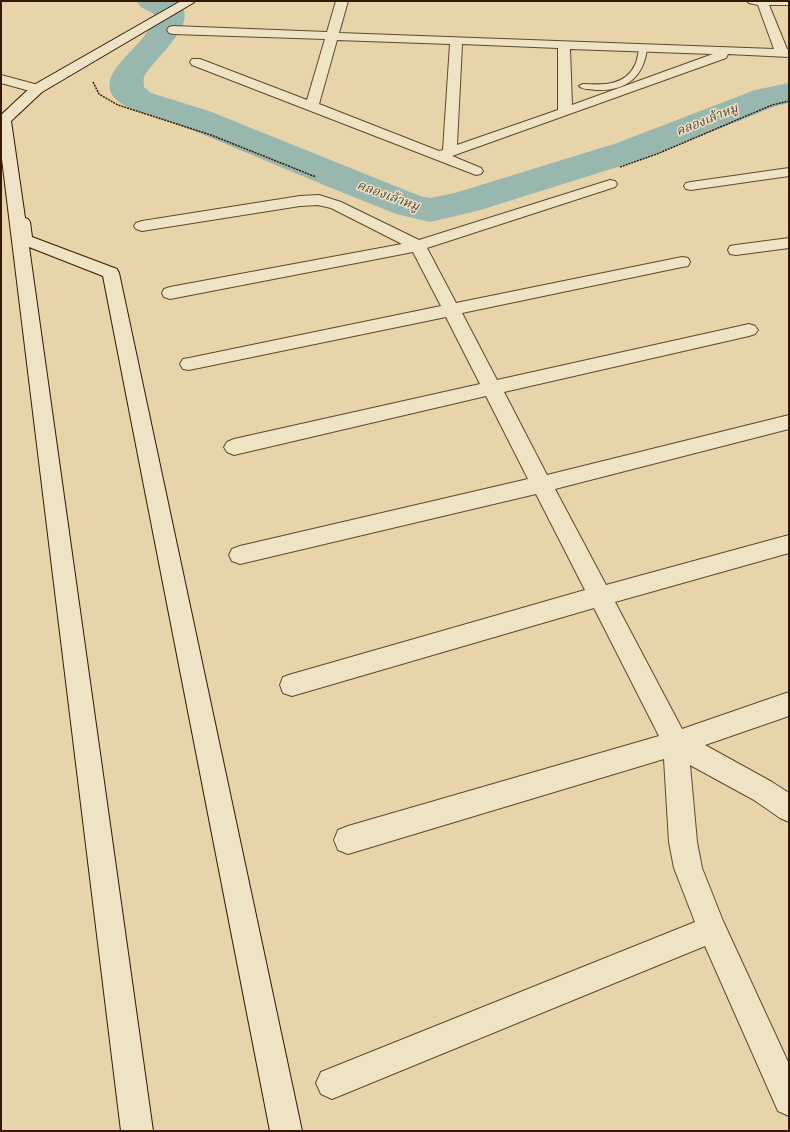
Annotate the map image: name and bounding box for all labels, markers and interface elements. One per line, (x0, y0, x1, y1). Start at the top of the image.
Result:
water label: คลองเล้าหมู (674, 101, 740, 139)
water label: คลองเล้าหมู (355, 177, 421, 215)

